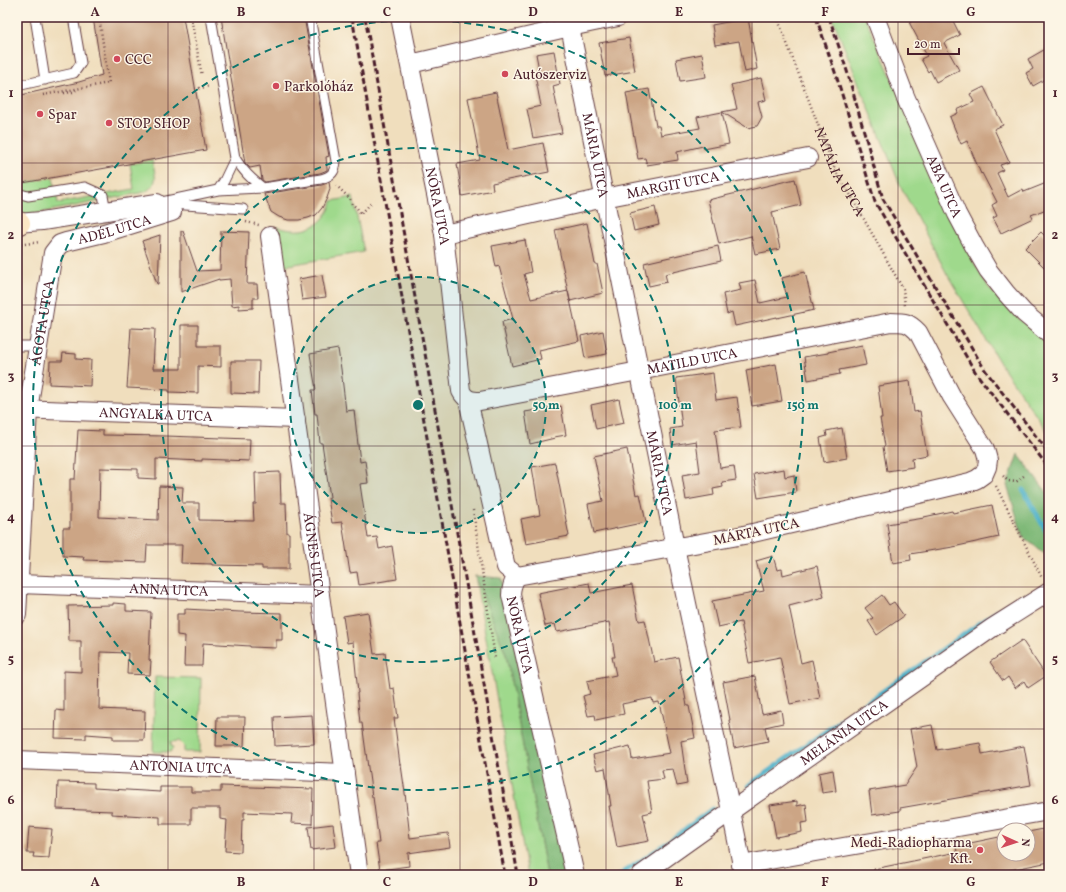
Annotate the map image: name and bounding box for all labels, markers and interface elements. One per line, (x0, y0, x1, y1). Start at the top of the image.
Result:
text: A (90, 4, 100, 22)
text: B (237, 4, 246, 22)
text: C (383, 4, 391, 22)
text: D (528, 4, 538, 22)
text: E (675, 4, 683, 22)
text: F (821, 4, 829, 22)
text: G (966, 4, 976, 22)
scale bar (908, 30, 959, 56)
text: 20 m (914, 37, 941, 53)
place label: CCC (125, 51, 152, 70)
marker: CCC (112, 54, 122, 64)
place label: Autószerviz (513, 66, 587, 85)
marker: Autószerviz (500, 69, 510, 79)
place label: Parkolóház (284, 78, 354, 97)
marker: Parkolóház (271, 81, 281, 91)
text: 1 (8, 85, 14, 103)
text: 1 (1052, 85, 1058, 103)
place label: Spar (48, 106, 77, 125)
marker: Spar (35, 109, 45, 119)
street label: MÁRIA UTCA (577, 111, 612, 200)
place label: STOP SHOP (117, 115, 190, 134)
marker: STOP SHOP (104, 118, 114, 128)
street label: NATÁLIA UTCA (809, 125, 869, 220)
street label: ABA UTCA (921, 152, 966, 221)
street label: NÓRA UTCA (420, 166, 453, 246)
street label: MARGIT UTCA (625, 168, 721, 204)
street label: ADÉL UTCA (76, 211, 154, 250)
text: 2 (8, 227, 15, 245)
text: 2 (1052, 227, 1059, 245)
street label: ÁGOTA UTCA (27, 278, 60, 367)
street label: MATILD UTCA (645, 344, 739, 380)
text: 3 (8, 368, 15, 386)
text: 3 (1052, 368, 1059, 386)
centre of rings (411, 398, 425, 412)
text: 50 m (532, 398, 560, 414)
text: 100 m (658, 398, 692, 414)
text: 150 m (787, 398, 819, 414)
street label: ANGYALKA UTCA (99, 404, 213, 427)
street label: MÁRIA UTCA (641, 429, 676, 517)
text: 4 (7, 509, 15, 527)
text: 4 (1051, 509, 1059, 527)
street label: ÁGNES UTCA (298, 512, 328, 599)
street label: MÁRTA UTCA (711, 514, 801, 551)
street label: ANNA UTCA (129, 580, 209, 602)
street label: NÓRA UTCA (501, 594, 537, 676)
text: 5 (8, 651, 14, 669)
text: 5 (1052, 651, 1058, 669)
street label: MELÁNIA UTCA (797, 696, 892, 771)
street label: ANTÓNIA UTCA (129, 756, 233, 780)
text: 6 (7, 792, 15, 810)
text: 6 (1051, 792, 1059, 810)
north arrow (996, 822, 1036, 862)
place label: Medi-Radiopharma Kft. (851, 834, 972, 869)
text: N (1017, 838, 1032, 847)
marker: Medi-Radiopharma Kft. (975, 845, 985, 855)
text: A (90, 874, 100, 892)
text: B (237, 874, 246, 892)
text: C (383, 874, 391, 892)
text: D (528, 874, 538, 892)
text: E (675, 874, 683, 892)
text: F (821, 874, 829, 892)
text: G (966, 874, 976, 892)

